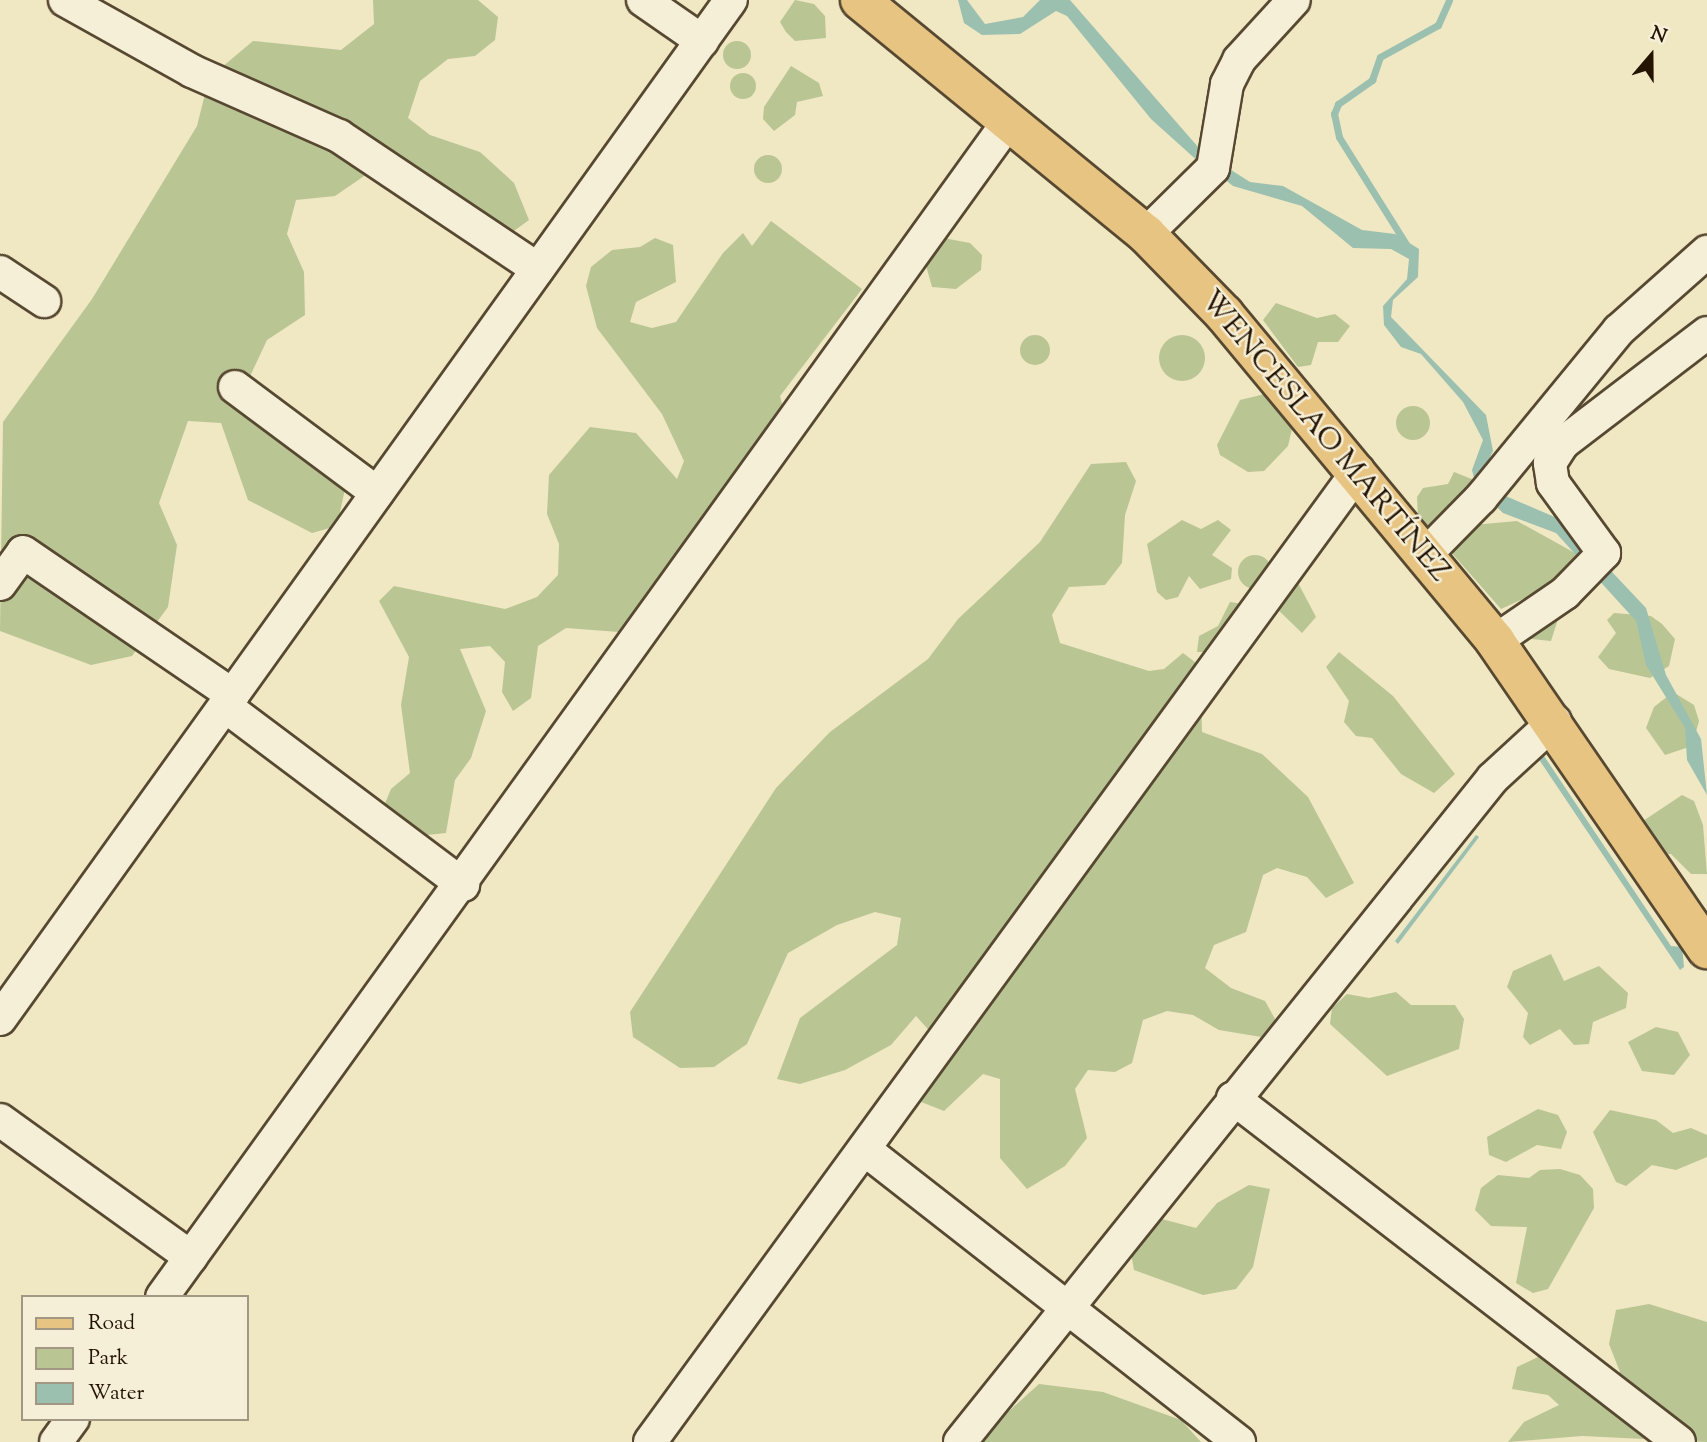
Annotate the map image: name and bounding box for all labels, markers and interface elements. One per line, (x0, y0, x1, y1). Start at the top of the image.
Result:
north arrow (1616, 21, 1686, 91)
text: N (1647, 21, 1670, 51)
street label: WENCESLAO MARTÍNEZ (1192, 284, 1456, 590)
legend (21, 1295, 248, 1421)
text: Road (88, 1309, 135, 1339)
text: Park (88, 1344, 128, 1374)
text: Water (88, 1379, 144, 1409)

